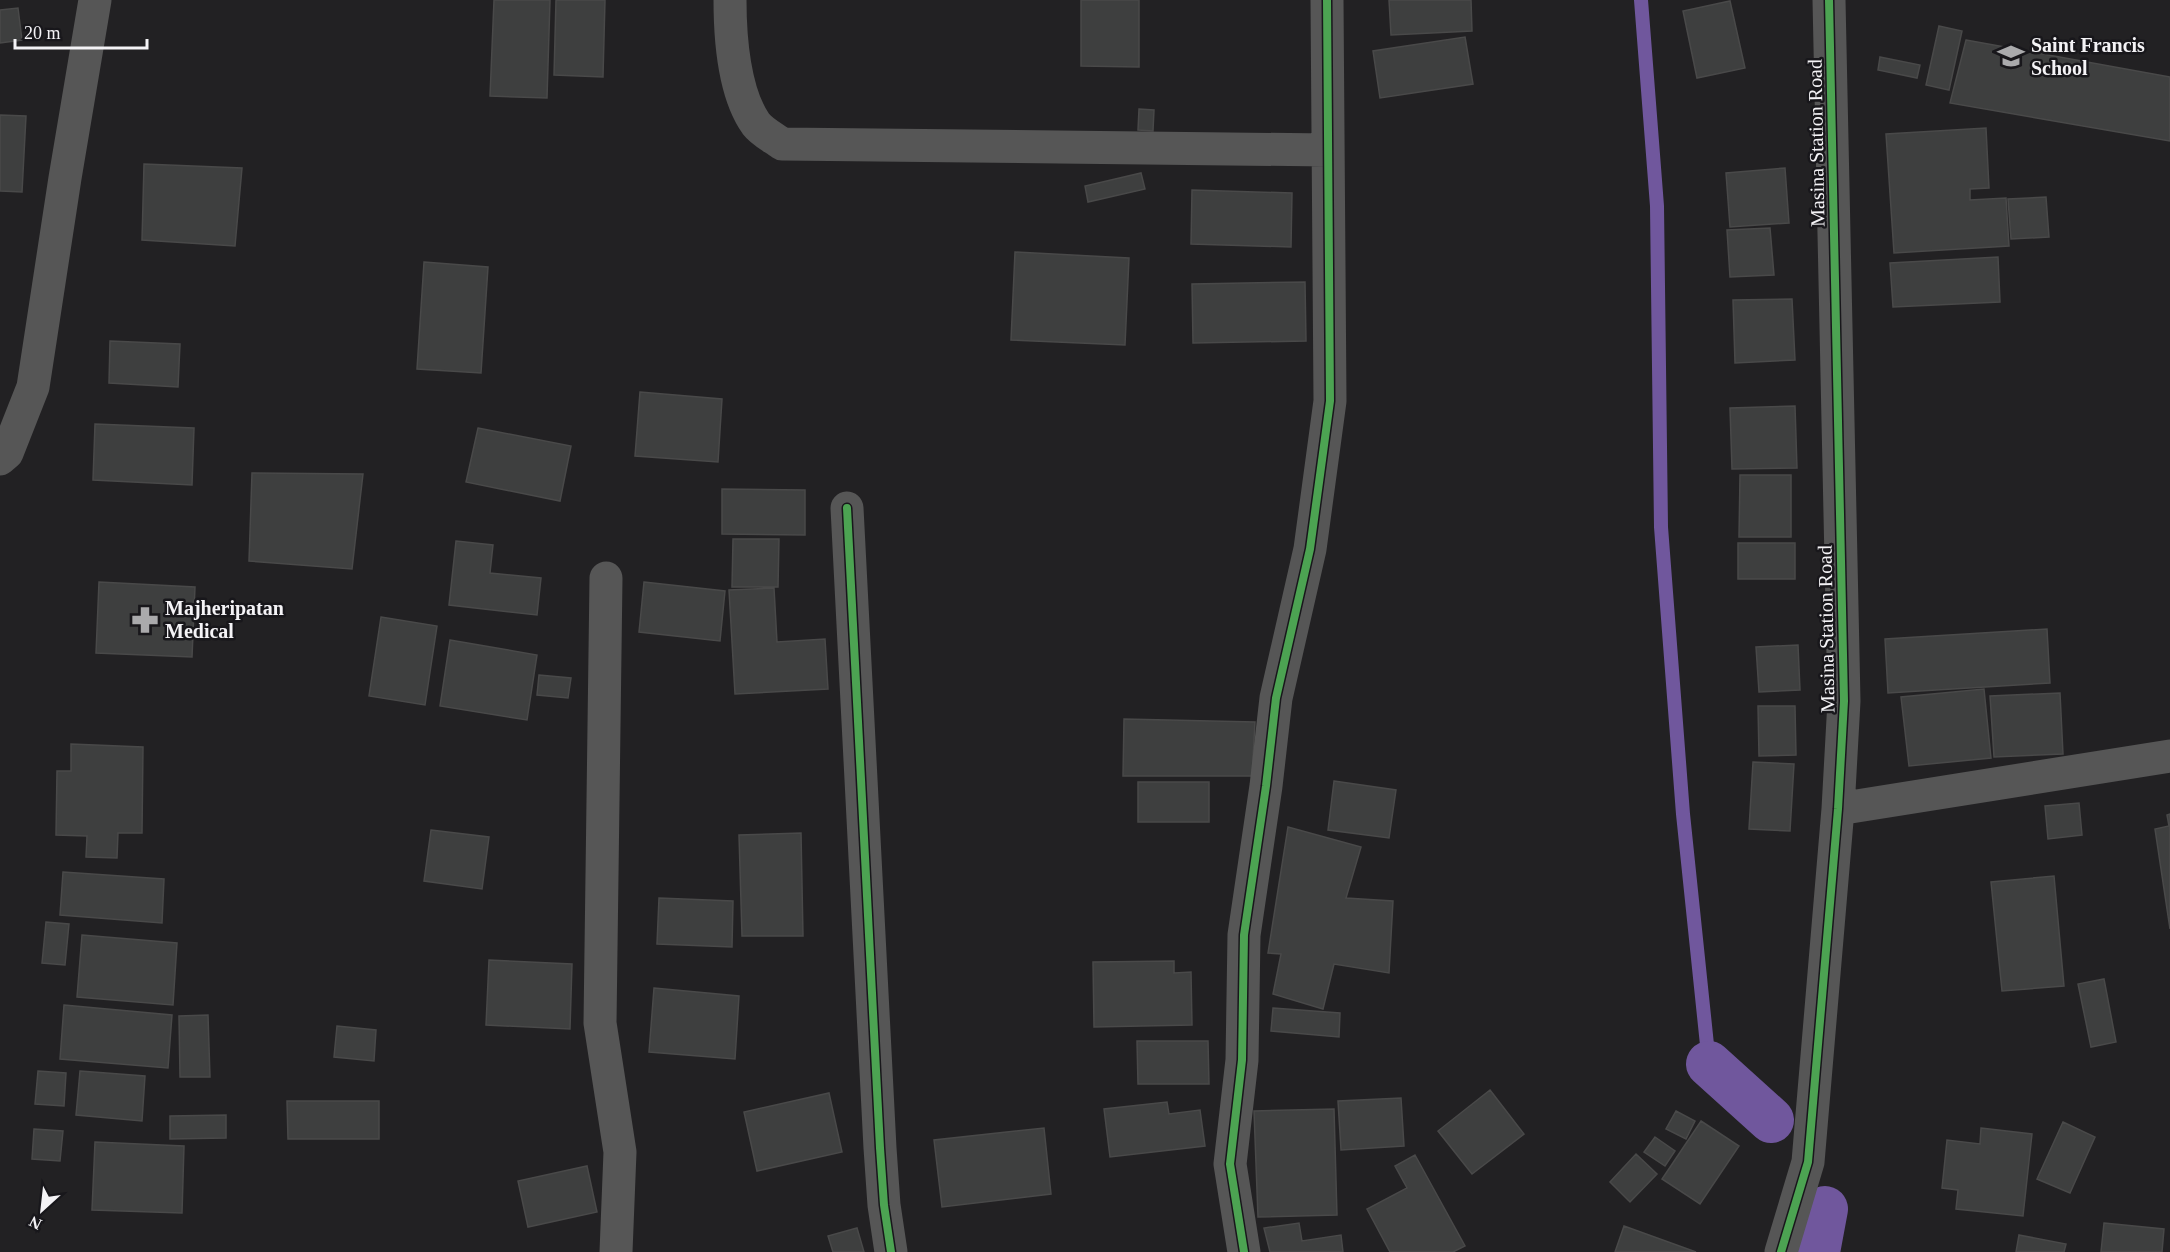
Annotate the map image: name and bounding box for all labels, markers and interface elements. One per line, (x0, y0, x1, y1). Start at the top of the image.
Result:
scale bar (15, 12, 147, 50)
text: 20 m (24, 23, 61, 43)
place label: Saint Francis School (2031, 34, 2145, 79)
school or university icon: Saint Francis School (1996, 41, 2026, 71)
street label: Masina Station Road (1804, 59, 1828, 227)
street label: Masina Station Road (1814, 545, 1838, 713)
place label: Majheripatan Medical (165, 597, 284, 642)
pharmacy icon: Majheripatan Medical (130, 605, 160, 635)
north arrow (12, 1180, 72, 1240)
text: N (26, 1213, 44, 1233)

